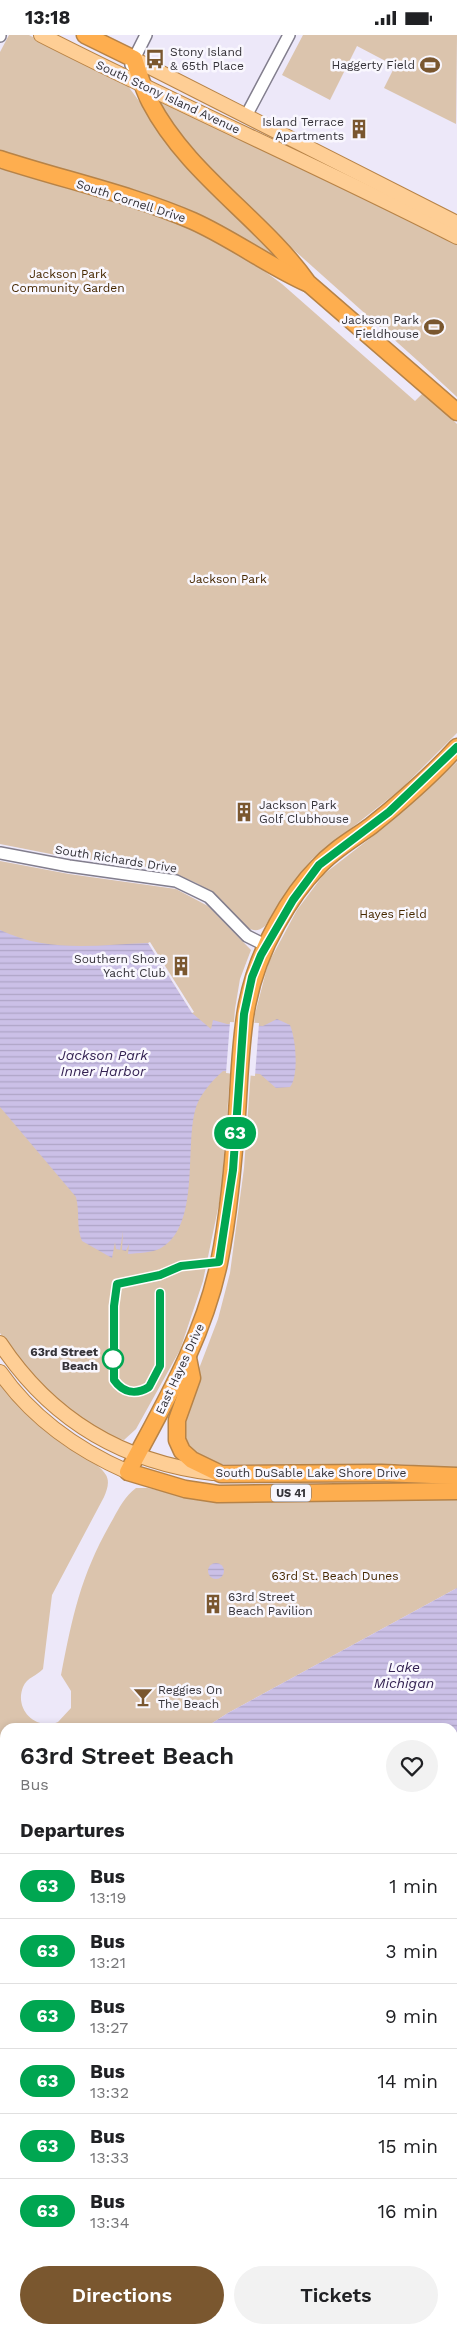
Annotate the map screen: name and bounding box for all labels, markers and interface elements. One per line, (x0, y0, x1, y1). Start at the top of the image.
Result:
text: 13:18 (25, 6, 70, 29)
place label: Stony Island & 65th Place (170, 45, 244, 73)
bus stop icon: Stony Island & 65th Place (144, 48, 166, 70)
sports icon: Haggerty Field (419, 54, 441, 76)
street label: South Stony Island Avenue (94, 57, 242, 137)
place label: Haggerty Field (332, 58, 415, 72)
place label: Island Terrace Apartments (262, 115, 344, 143)
building icon: Island Terrace Apartments (348, 118, 370, 140)
street label: South Cornell Drive (74, 177, 188, 225)
park label: Jackson Park Community Garden (11, 267, 125, 295)
place label: Jackson Park Fieldhouse (341, 313, 419, 341)
sports icon: Jackson Park Fieldhouse (423, 316, 445, 338)
park label: Jackson Park (189, 572, 267, 586)
place label: Jackson Park Golf Clubhouse (259, 798, 349, 826)
building icon: Jackson Park Golf Clubhouse (233, 801, 255, 823)
street label: South Richards Drive (54, 842, 178, 876)
park label: Hayes Field (359, 907, 427, 921)
place label: Southern Shore Yacht Club (74, 952, 166, 980)
building icon: Southern Shore Yacht Club (170, 955, 192, 977)
water label: Jackson Park Inner Harbor (58, 1047, 148, 1079)
line badge: 63 (212, 1117, 258, 1149)
text: 63 (224, 1122, 246, 1143)
street label: East Hayes Drive (153, 1321, 207, 1417)
place label: 63rd Street Beach (30, 1345, 99, 1373)
marker: 63rd Street Beach (102, 1348, 124, 1370)
street label: South DuSable Lake Shore Drive (216, 1466, 407, 1480)
road number: US 41 (271, 1485, 311, 1501)
park label: 63rd St. Beach Dunes (271, 1569, 399, 1583)
place label: 63rd Street Beach Pavilion (228, 1590, 313, 1618)
building icon: 63rd Street Beach Pavilion (202, 1593, 224, 1615)
water label: Lake Michigan (374, 1659, 434, 1691)
place label: Reggies On The Beach (158, 1683, 222, 1711)
bar icon: Reggies On The Beach (132, 1686, 154, 1708)
button: heart (386, 1740, 438, 1792)
text: 63rd Street Beach (20, 1742, 234, 1770)
text: Bus (20, 1775, 49, 1794)
text: Departures (20, 1819, 125, 1842)
text: Bus (90, 1865, 125, 1888)
text: 63 (37, 1875, 58, 1896)
text: 1 min (389, 1875, 438, 1898)
text: 13:19 (90, 1888, 126, 1907)
text: Bus (90, 1930, 125, 1953)
text: 63 (37, 1940, 58, 1961)
text: 3 min (386, 1940, 438, 1963)
text: 13:21 (90, 1953, 126, 1972)
text: Bus (90, 1995, 125, 2018)
text: 63 (37, 2005, 58, 2026)
text: 9 min (385, 2005, 438, 2028)
text: 13:27 (90, 2018, 128, 2037)
text: Bus (90, 2060, 125, 2083)
text: 63 (37, 2070, 58, 2091)
text: 14 min (378, 2070, 438, 2093)
text: 13:32 (90, 2083, 129, 2102)
text: Bus (90, 2125, 125, 2148)
text: 63 (37, 2135, 58, 2156)
text: 15 min (378, 2135, 438, 2158)
text: 13:33 (90, 2148, 129, 2167)
text: Bus (90, 2190, 125, 2213)
text: 63 (37, 2200, 58, 2221)
text: 16 min (378, 2200, 438, 2223)
text: 13:34 (90, 2213, 129, 2232)
button: Directions (20, 2266, 224, 2324)
button: Tickets (234, 2266, 438, 2324)

